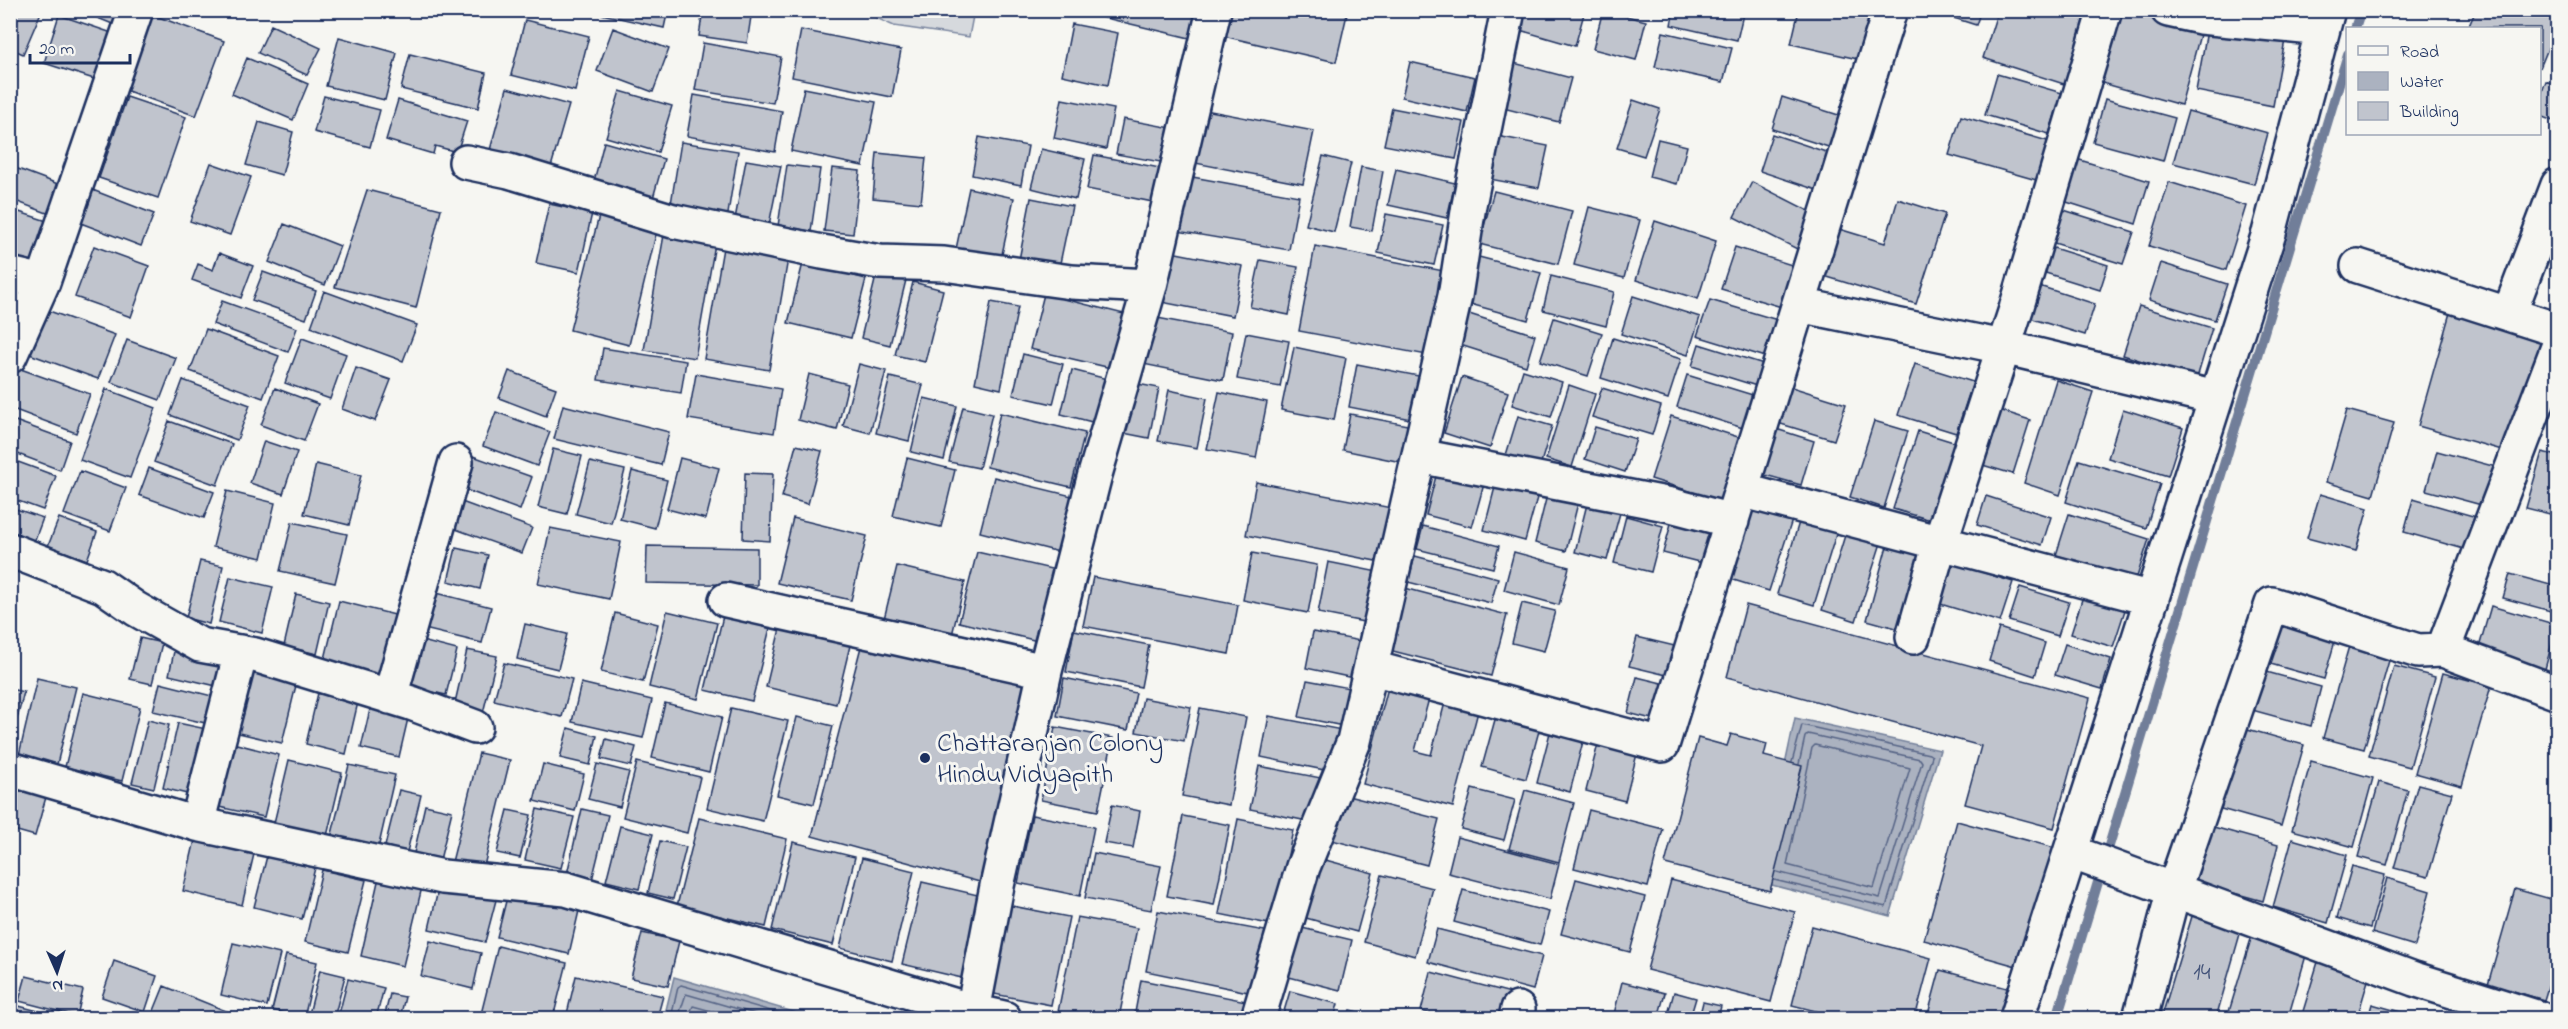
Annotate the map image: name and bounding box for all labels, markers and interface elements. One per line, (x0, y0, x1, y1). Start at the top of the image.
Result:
scale bar (30, 27, 130, 65)
legend (2346, 27, 2541, 135)
text: 20 m (39, 37, 74, 63)
text: Road (2400, 40, 2439, 66)
text: Water (2400, 70, 2444, 96)
text: Building (2399, 100, 2459, 127)
place label: Chattaranjan Colony Hindu Vidyapith (937, 725, 1163, 795)
marker: Chattaranjan Colony Hindu Vidyapith (918, 751, 932, 765)
north arrow (27, 942, 87, 1002)
house number: 14 (2193, 956, 2211, 991)
text: N (51, 973, 64, 997)

